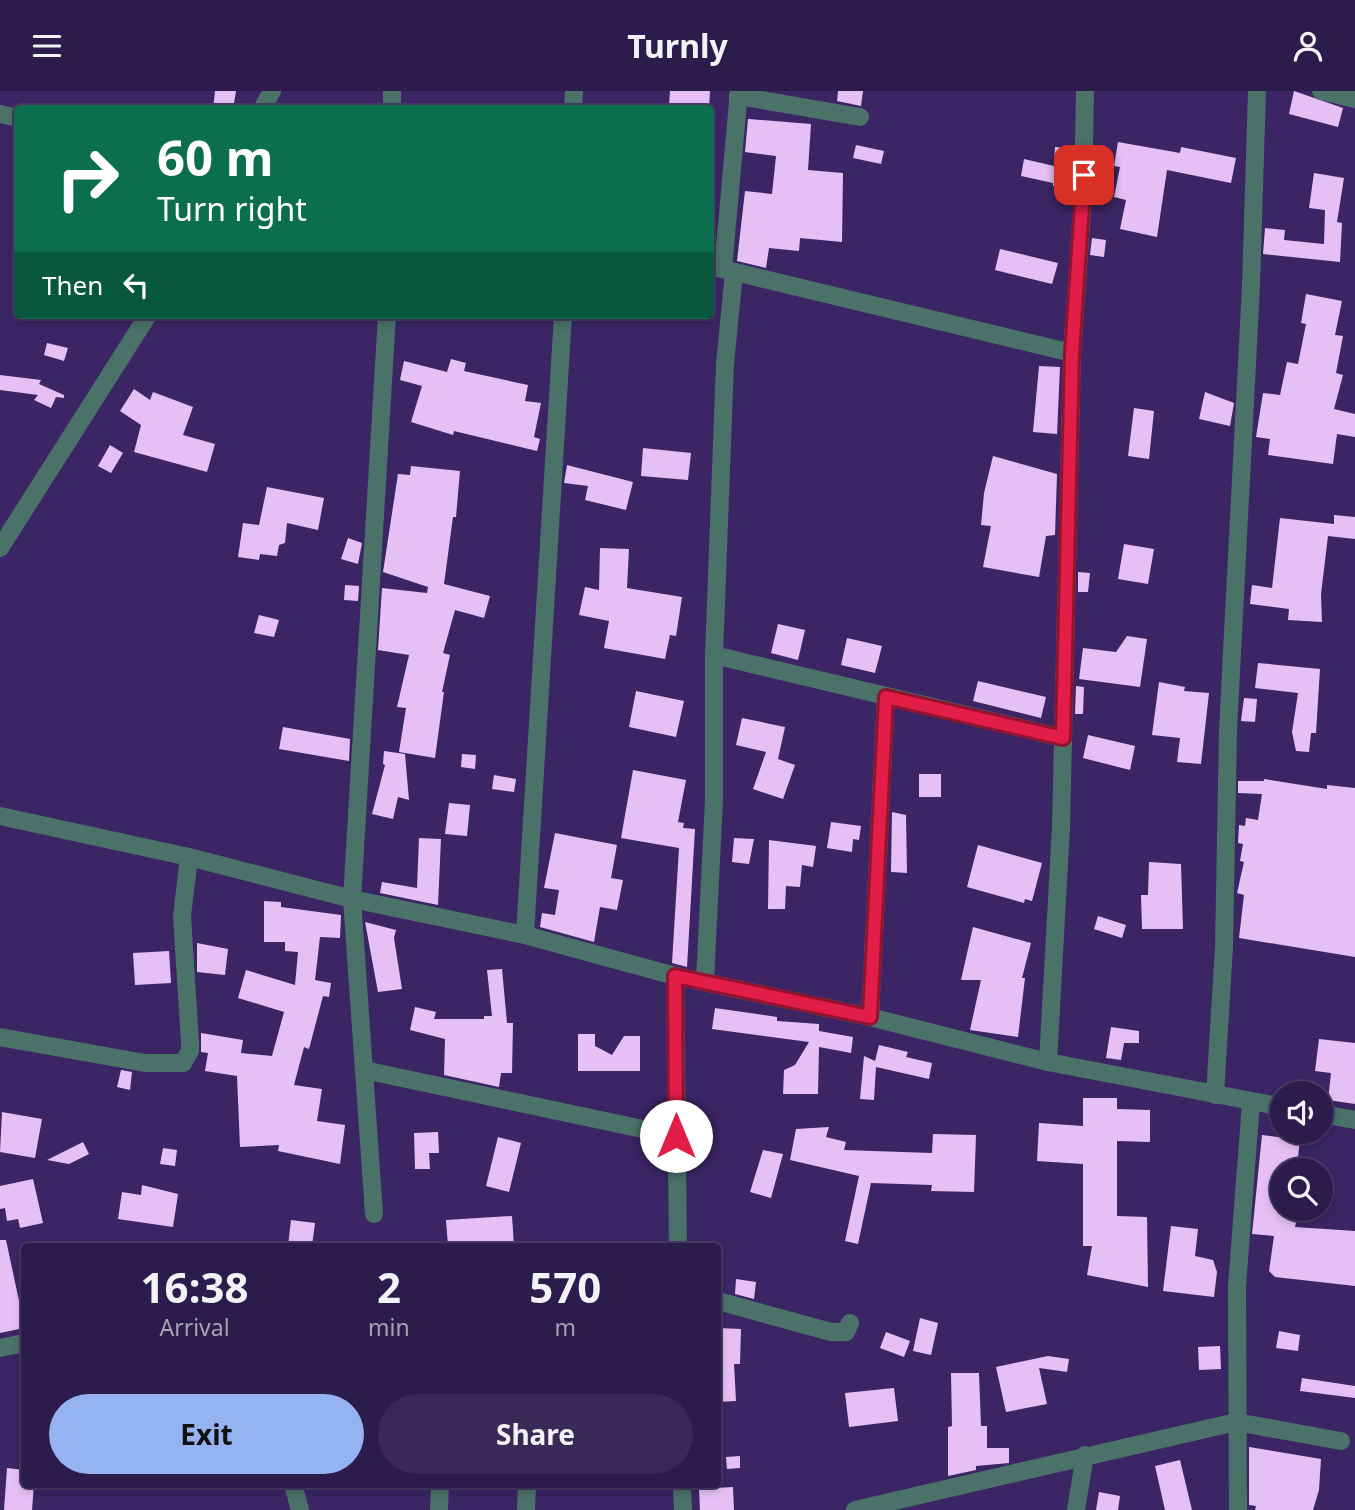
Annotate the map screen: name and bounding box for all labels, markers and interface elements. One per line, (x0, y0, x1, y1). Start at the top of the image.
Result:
text: Turnly (627, 24, 728, 67)
icon: menu (28, 27, 66, 65)
icon: person (1289, 27, 1327, 65)
text: 60 m (157, 124, 274, 190)
icon: right (42, 133, 133, 224)
pin (1054, 145, 1114, 205)
icon: arrive (1065, 156, 1103, 194)
text: Turn right (157, 187, 307, 230)
icon: left (117, 266, 155, 304)
text: Then (42, 267, 103, 303)
map controls (1270, 1081, 1333, 1221)
button: sound (1270, 1081, 1333, 1144)
position arrow (639, 1099, 713, 1173)
button: search (1270, 1158, 1333, 1221)
text: 16:38 (141, 1258, 248, 1315)
text: 2 (377, 1258, 401, 1315)
text: 570 (529, 1258, 601, 1315)
text: Arrival (159, 1311, 230, 1343)
text: min (368, 1311, 410, 1343)
text: m (555, 1311, 576, 1343)
button: Exit (49, 1394, 364, 1474)
button: Share (378, 1394, 693, 1474)

